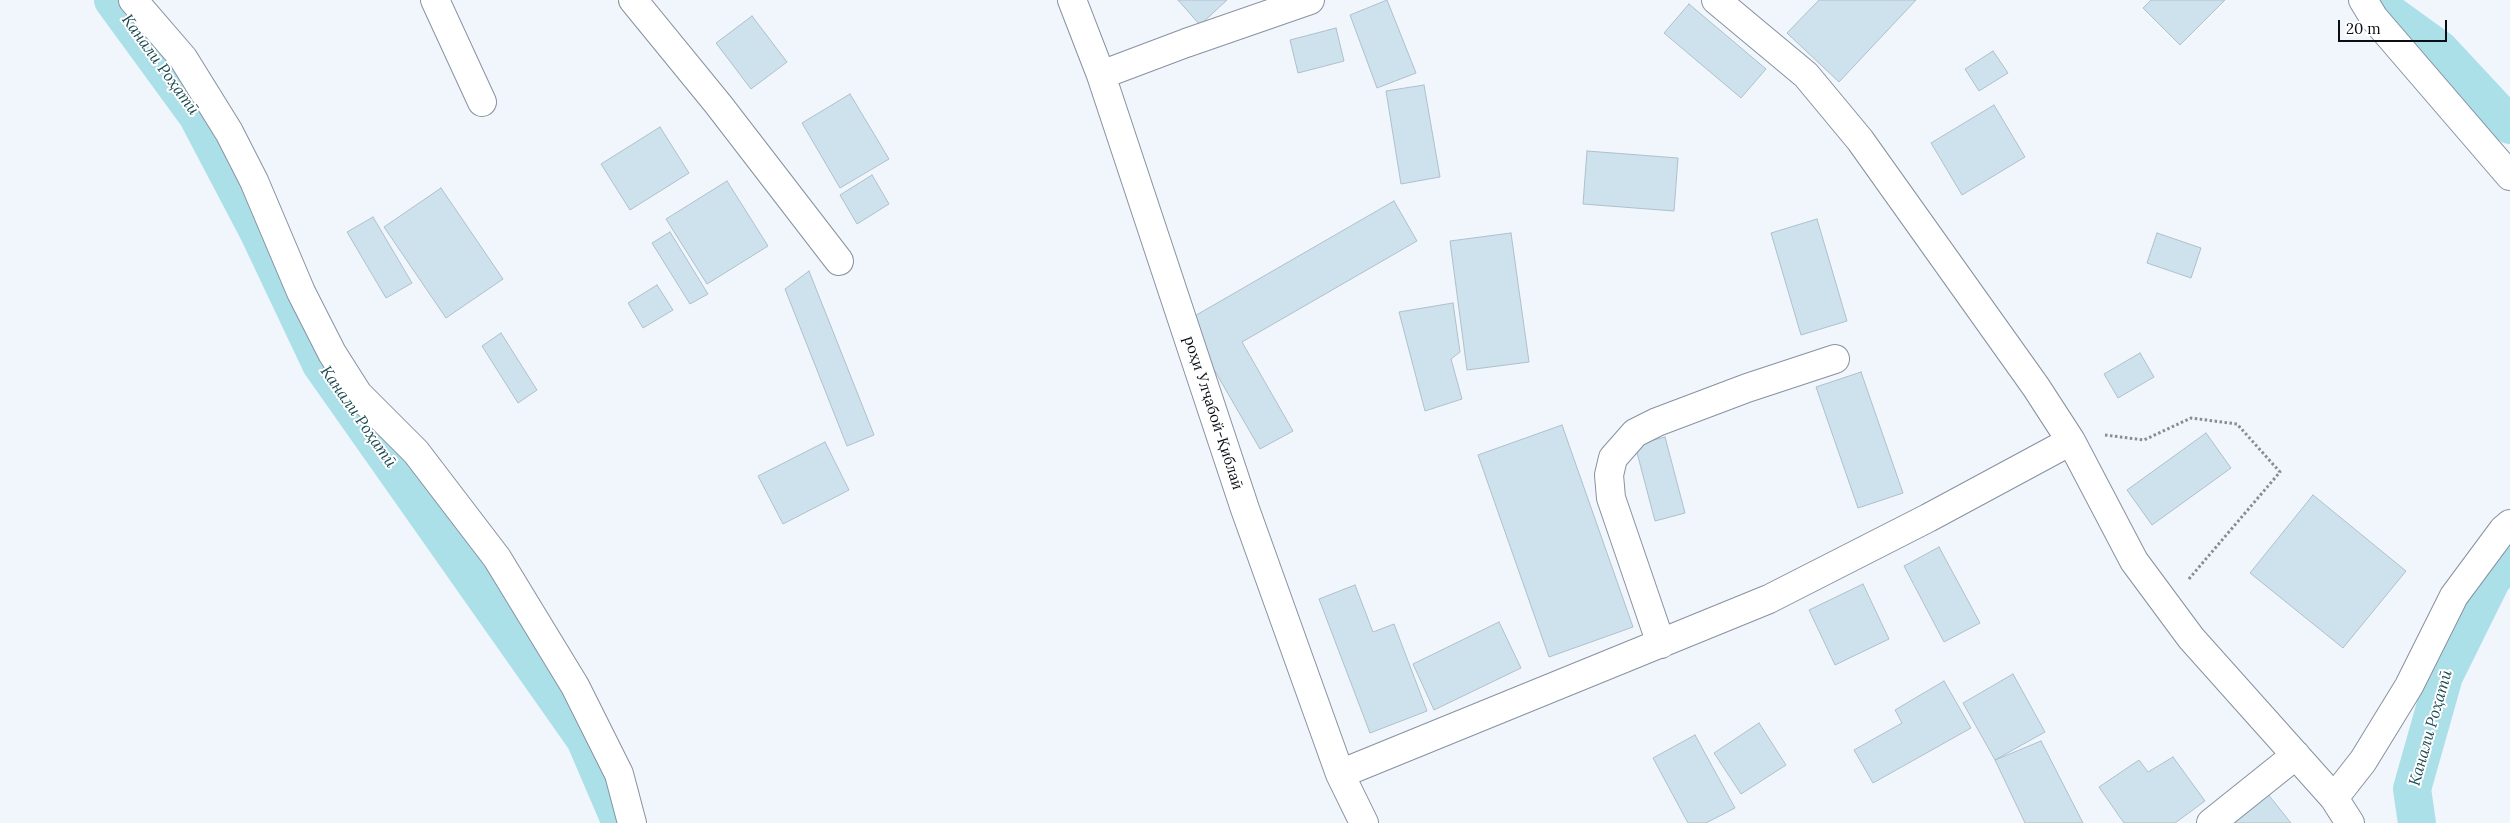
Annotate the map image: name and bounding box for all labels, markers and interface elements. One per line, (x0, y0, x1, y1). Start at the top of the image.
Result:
scale bar (2340, 10, 2449, 42)
water label: Канали Роҳатӣ (117, 11, 203, 119)
text: 20 m (2346, 19, 2381, 38)
street label: роҳи Улҷабой-Қиблаӣ (1180, 334, 1246, 492)
water label: Канали Роҳатӣ (316, 363, 400, 471)
water label: Канали Роҳатӣ (2405, 668, 2457, 788)

